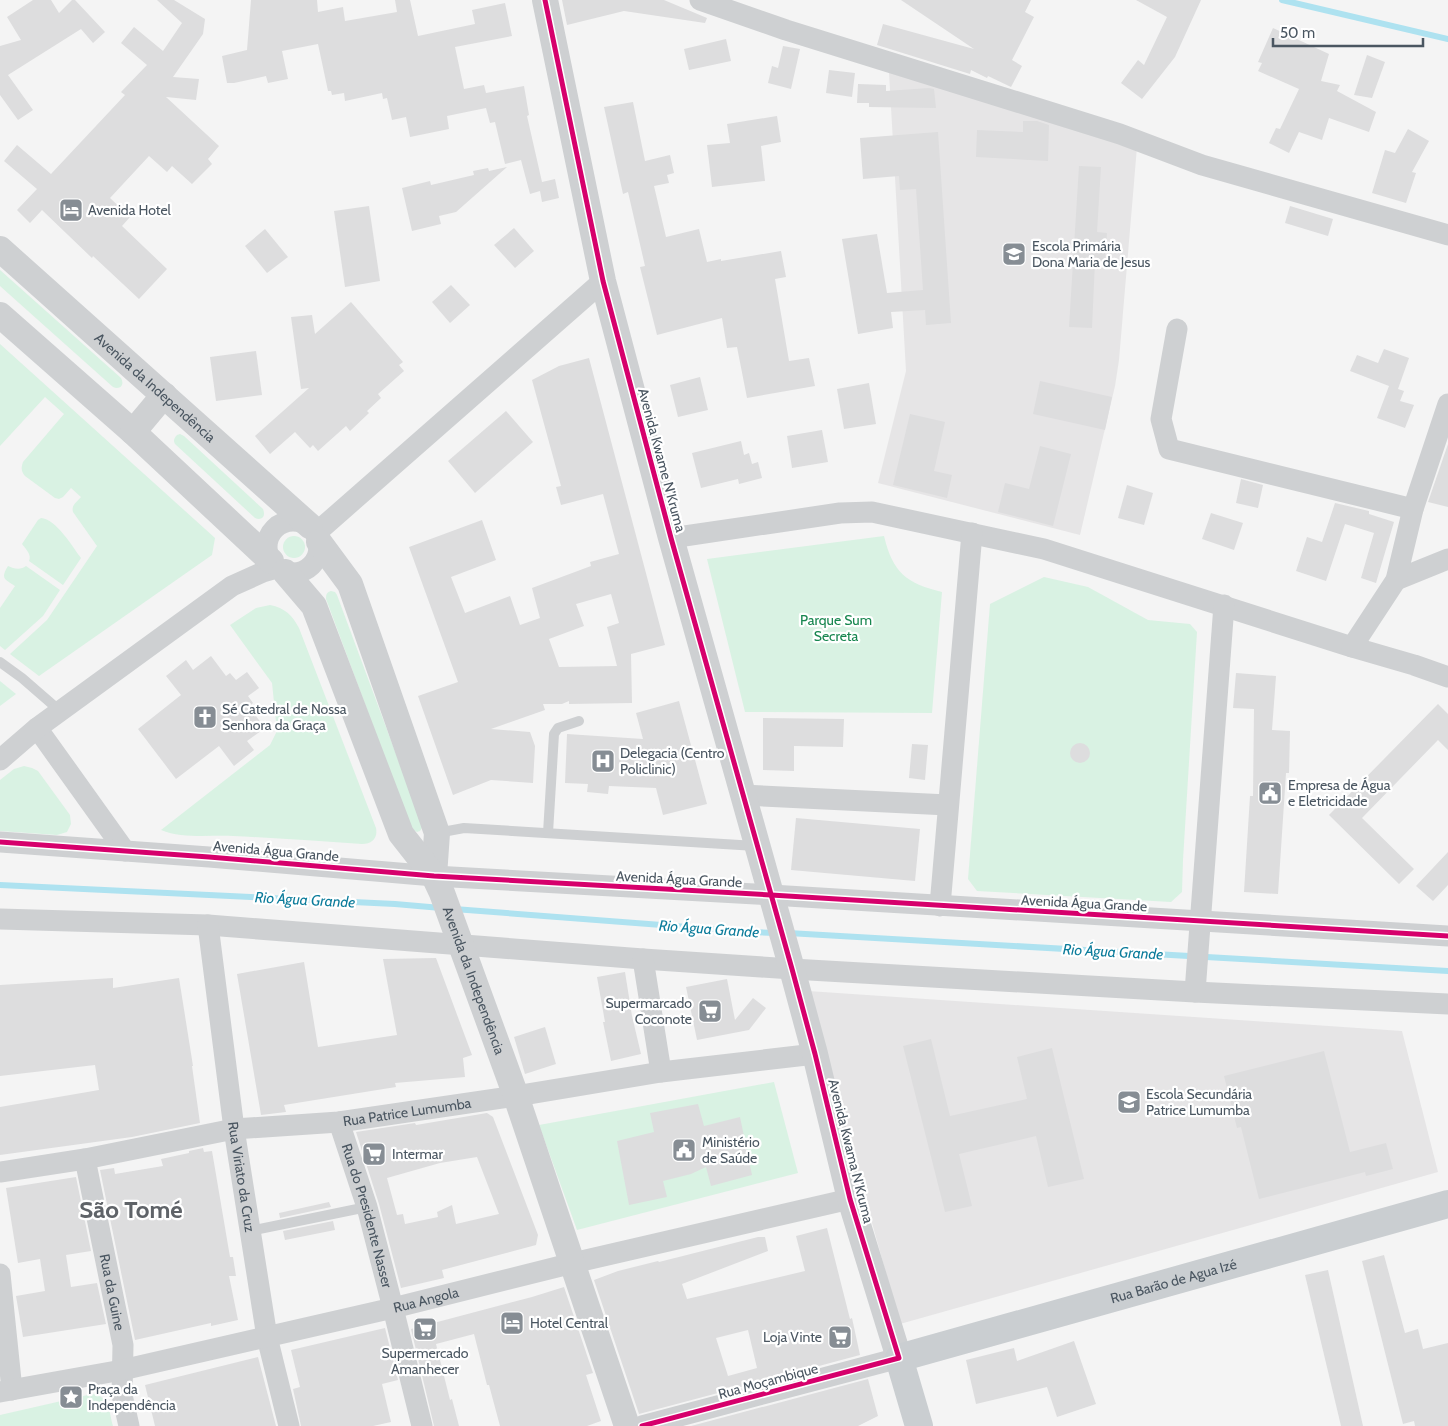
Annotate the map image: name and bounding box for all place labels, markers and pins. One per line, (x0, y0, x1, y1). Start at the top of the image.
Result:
hotel icon: Avenida Hotel (58, 197, 84, 223)
place label: Avenida Hotel (88, 201, 172, 219)
place label: Escola Primária Dona Maria de Jesus (1032, 237, 1151, 271)
school or university icon: Escola Primária Dona Maria de Jesus (1001, 241, 1027, 267)
place label: Sé Catedral de Nossa Senhora da Graça (222, 700, 347, 734)
church icon: Sé Catedral de Nossa Senhora da Graça (192, 704, 218, 730)
place label: Delegacia (Centro Policlinic) (620, 744, 725, 778)
hospital icon: Delegacia (Centro Policlinic) (590, 748, 616, 774)
place label: Empresa de Água e Eletricidade (1288, 776, 1391, 810)
public building icon: Empresa de Água e Eletricidade (1257, 780, 1283, 806)
place label: Supermarcado Coconote (605, 994, 692, 1028)
supermarket icon: Supermarcado Coconote (697, 998, 723, 1024)
place label: Escola Secundária Patrice Lumumba (1146, 1085, 1252, 1119)
school or university icon: Escola Secundária Patrice Lumumba (1116, 1089, 1142, 1115)
place label: Ministério de Saúde (702, 1133, 760, 1167)
public building icon: Ministério de Saúde (671, 1137, 697, 1163)
supermarket icon: Intermar (361, 1141, 387, 1167)
place label: Intermar (392, 1145, 443, 1163)
hotel icon: Hotel Central (499, 1310, 525, 1336)
place label: Hotel Central (530, 1314, 609, 1332)
supermarket icon: Supermercado Amanhecer (412, 1316, 438, 1342)
supermarket icon: Loja Vinte (827, 1324, 853, 1350)
place label: Loja Vinte (763, 1328, 822, 1346)
place label: Supermercado Amanhecer (381, 1344, 469, 1378)
place label: Praça da Independência (88, 1380, 176, 1414)
place icon: Praça da Independência (58, 1384, 84, 1410)

